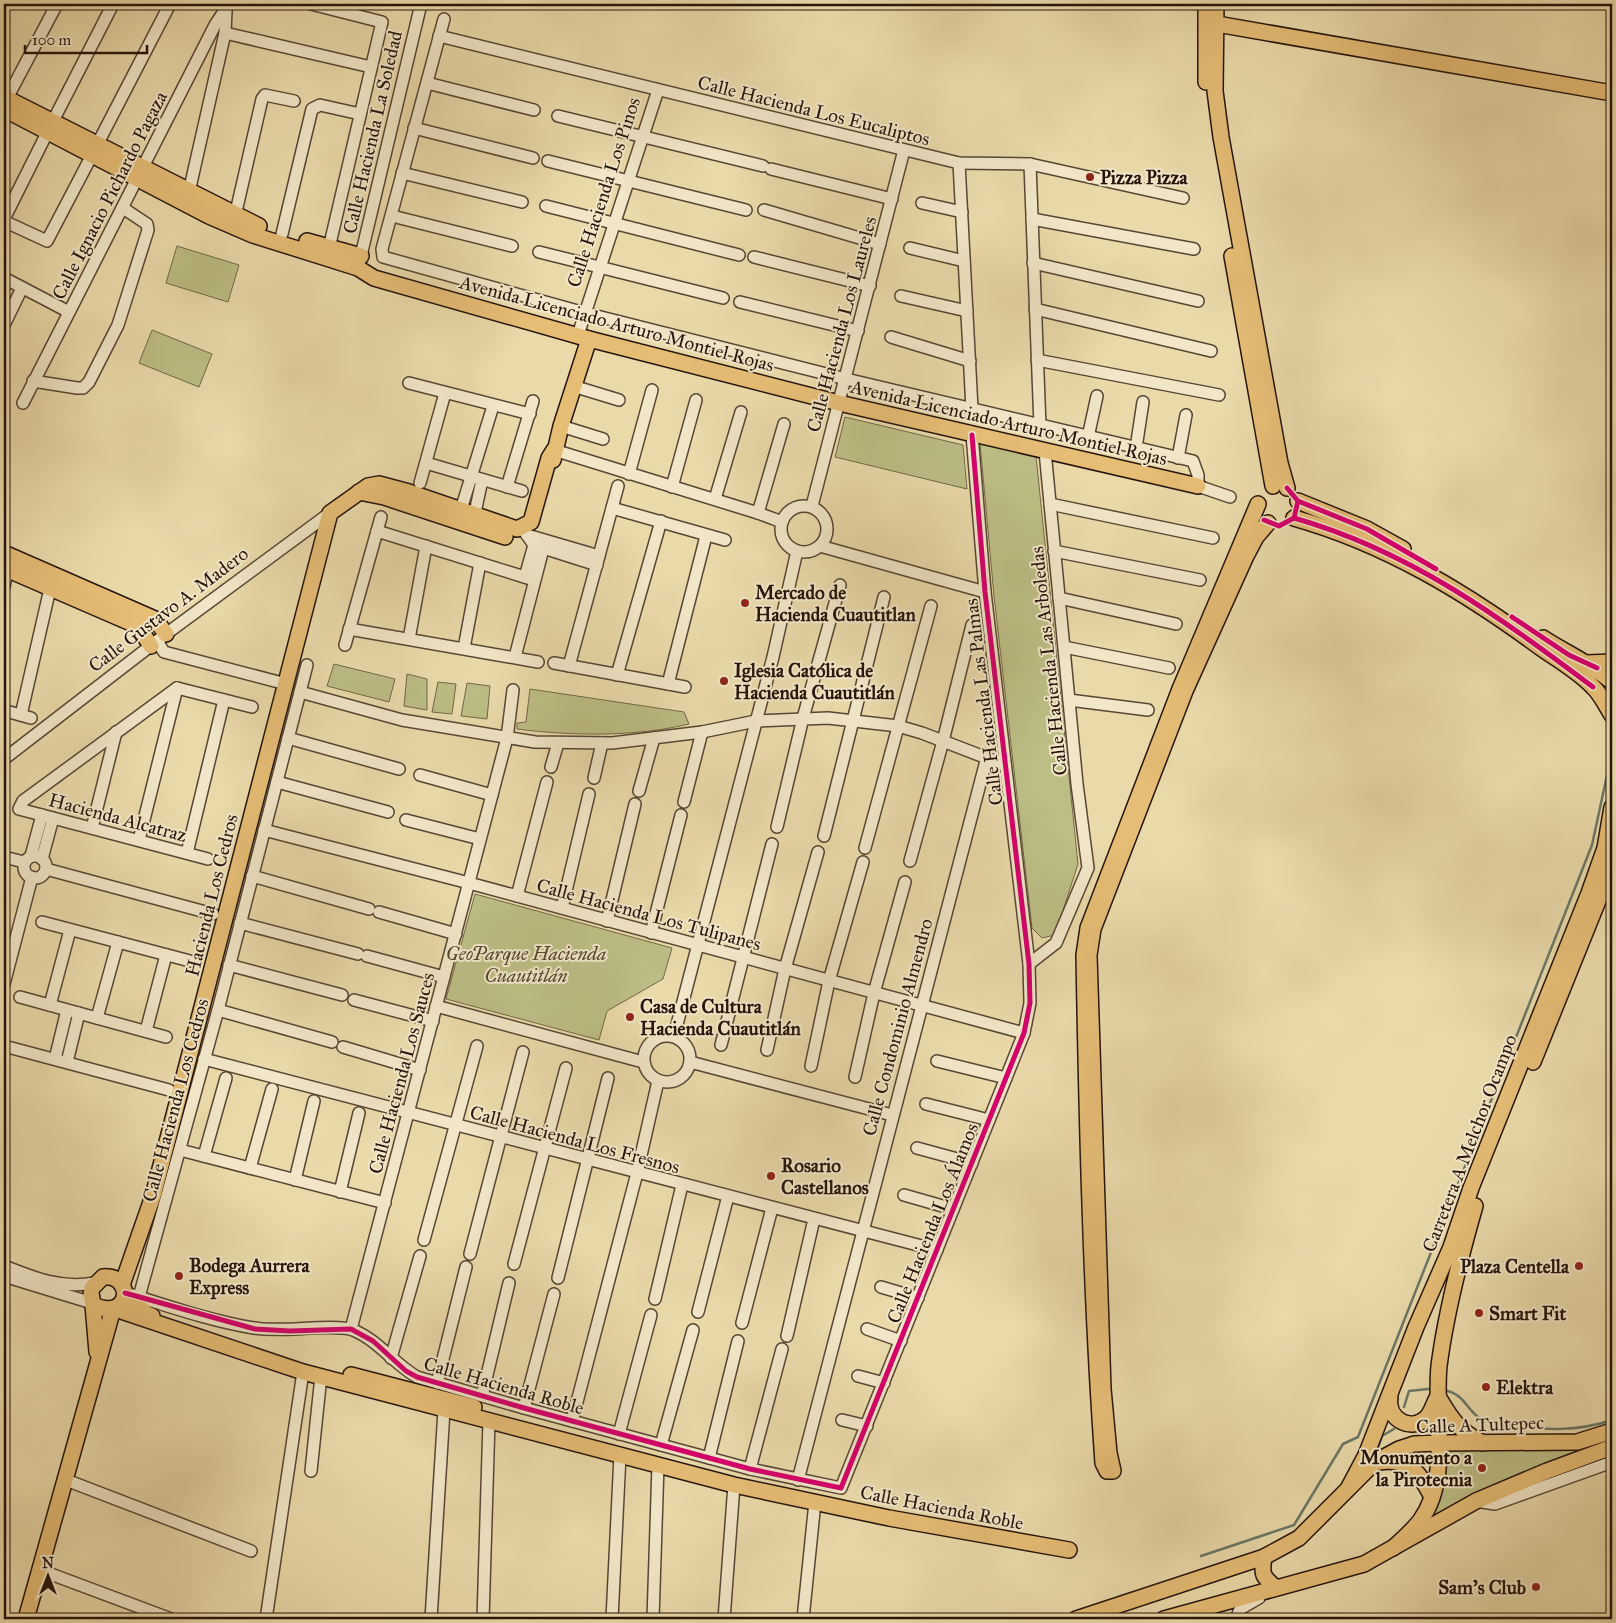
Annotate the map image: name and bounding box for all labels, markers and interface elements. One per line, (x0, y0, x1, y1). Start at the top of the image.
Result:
scale bar (25, 22, 148, 54)
street label: Calle Hacienda La Soledad (338, 28, 407, 236)
text: 100 m (32, 31, 72, 49)
street label: Calle Hacienda Los Eucaliptos (695, 70, 932, 151)
street label: Calle Ignacio Pichardo Pagaza (47, 86, 173, 304)
street label: Calle Hacienda Los Pinos (562, 94, 645, 290)
place label: Pizza Pizza (1100, 166, 1188, 189)
marker: Pizza Pizza (1084, 171, 1096, 183)
street label: Calle Hacienda Los Laureles (802, 214, 881, 435)
street label: Avenida Licenciado Arturo Montiel Rojas (456, 270, 777, 377)
street label: Avenida Licenciado Arturo Montiel Rojas (847, 375, 1170, 470)
street label: Calle Gustavo A. Madero (84, 542, 253, 677)
street label: Calle Hacienda Las Arboledas (1025, 545, 1072, 777)
place label: Mercado de Hacienda Cuautitlan (755, 581, 916, 626)
marker: Mercado de Hacienda Cuautitlan (739, 597, 751, 609)
street label: Calle Hacienda Las Palmas (959, 597, 1008, 807)
place label: Iglesia Católica de Hacienda Cuautitlán (734, 659, 895, 704)
marker: Iglesia Católica de Hacienda Cuautitlán (718, 675, 730, 687)
street label: Hacienda Alcatraz (46, 788, 190, 847)
street label: Hacienda Los Cedros (180, 812, 243, 979)
street label: Calle Hacienda Los Tulipanes (534, 873, 764, 956)
street label: Calle Condominio Almendro (857, 916, 938, 1138)
park label: GeoParque Hacienda Cuautitlán (446, 942, 606, 987)
street label: Calle Hacienda Los Sauces (364, 970, 439, 1176)
place label: Casa de Cultura Hacienda Cuautitlán (640, 995, 801, 1040)
street label: Calle Hacienda Los Cedros (137, 996, 214, 1204)
marker: Casa de Cultura Hacienda Cuautitlán (624, 1011, 636, 1023)
street label: Carretera A Melchor Ocampo (1417, 1031, 1522, 1255)
street label: Calle Hacienda Los Fresnos (467, 1100, 682, 1179)
street label: Calle Hacienda Los Álamos (881, 1119, 983, 1327)
place label: Rosario Castellanos (781, 1154, 869, 1199)
marker: Rosario Castellanos (765, 1170, 777, 1182)
place label: Bodega Aurrera Express (189, 1254, 311, 1300)
place label: Plaza Centella (1460, 1255, 1570, 1278)
marker: Plaza Centella (1573, 1260, 1585, 1272)
marker: Bodega Aurrera Express (173, 1270, 185, 1282)
place label: Smart Fit (1489, 1302, 1566, 1325)
marker: Smart Fit (1473, 1307, 1485, 1319)
street label: Calle Hacienda Roble (421, 1352, 587, 1419)
place label: Elektra (1496, 1376, 1554, 1399)
marker: Elektra (1480, 1381, 1492, 1393)
street label: Calle A Tultepec (1416, 1411, 1544, 1438)
place label: Monumento a la Pirotecnia (1360, 1446, 1473, 1491)
marker: Monumento a la Pirotecnia (1476, 1462, 1488, 1474)
street label: Calle Hacienda Roble (858, 1480, 1026, 1535)
north arrow (22, 1550, 72, 1600)
text: N (42, 1555, 54, 1572)
place label: Sam's Club (1438, 1576, 1526, 1599)
marker: Sam's Club (1530, 1581, 1542, 1593)

